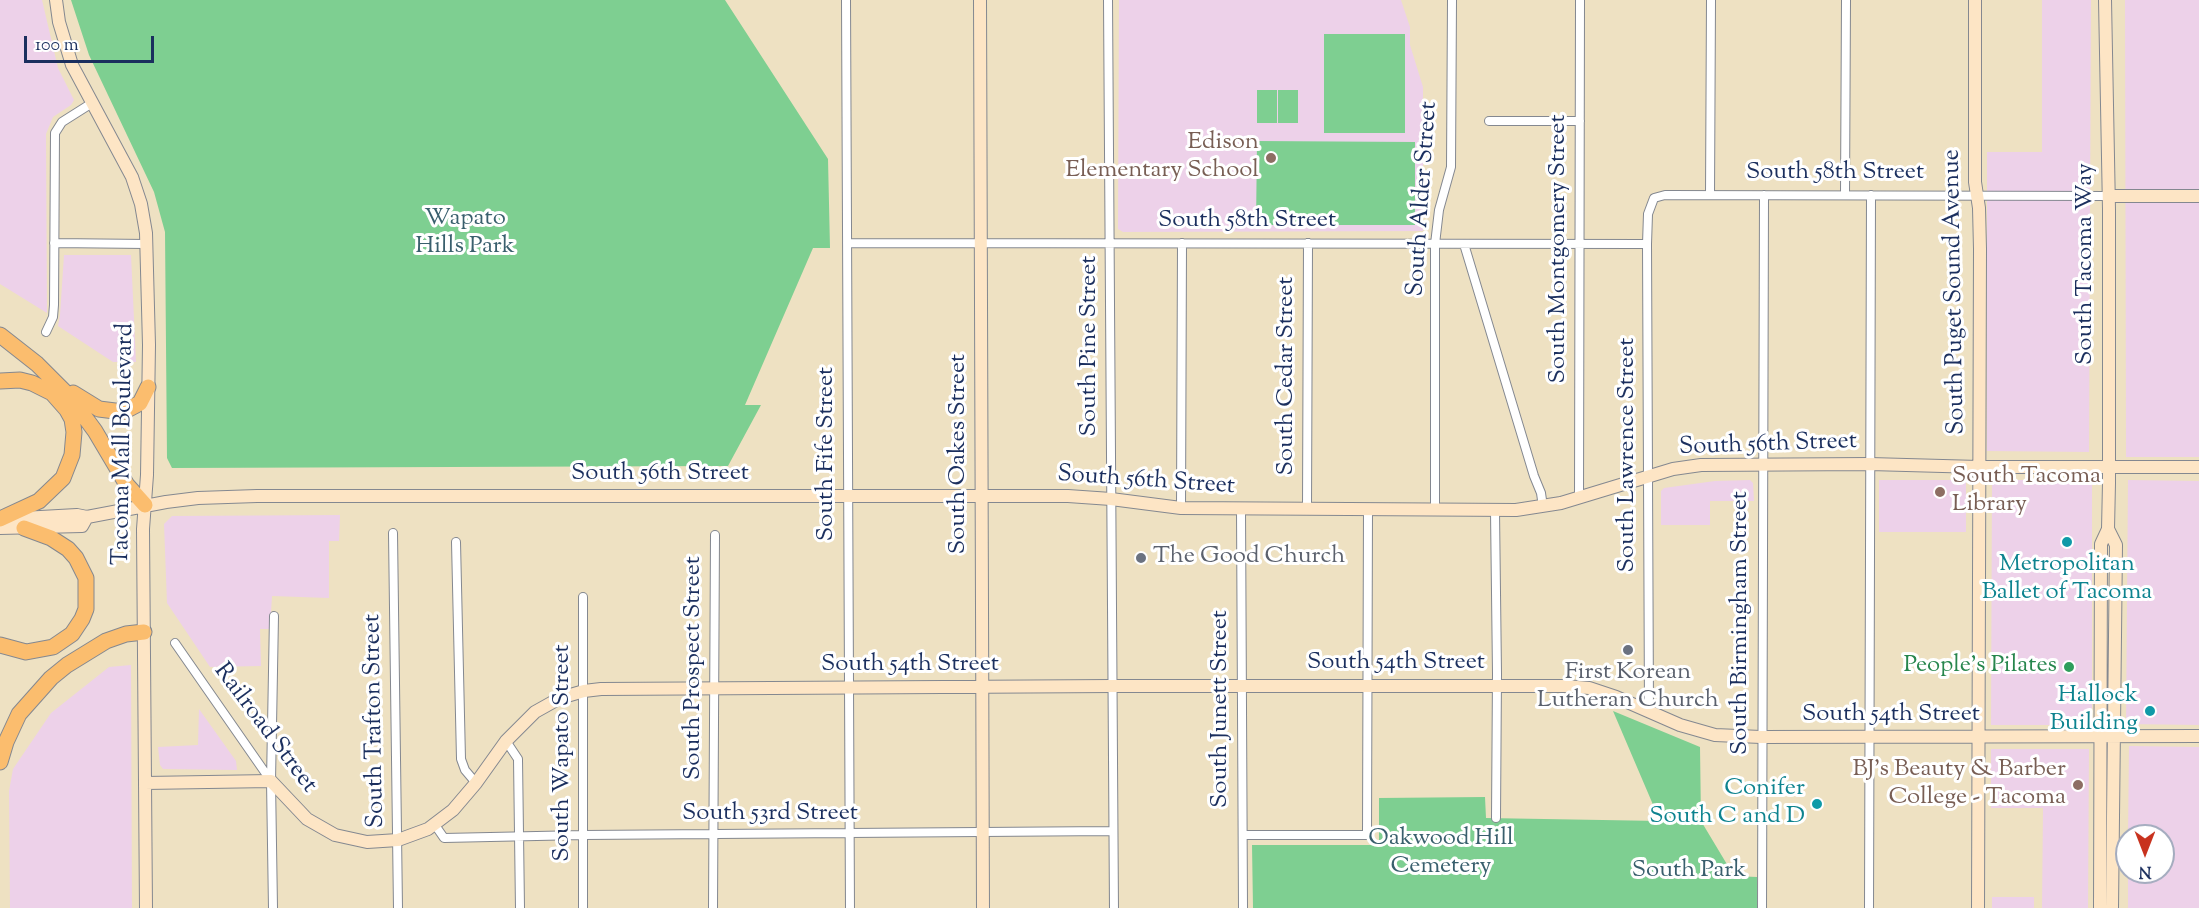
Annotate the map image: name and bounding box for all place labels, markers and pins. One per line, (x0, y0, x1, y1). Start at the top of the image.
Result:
place label: Edison Elementary School (1065, 130, 1259, 186)
marker: Edison Elementary School (1264, 151, 1278, 165)
place label: South Tacoma Library (1952, 464, 2101, 520)
marker: South Tacoma Library (1933, 485, 1947, 499)
marker: Metropolitan Ballet of Tacoma (2060, 535, 2074, 549)
place label: The Good Church (1153, 544, 1345, 572)
marker: The Good Church (1134, 551, 1148, 565)
place label: Metropolitan Ballet of Tacoma (1982, 552, 2152, 608)
marker: First Korean Lutheran Church (1621, 643, 1635, 657)
place label: People's Pilates (1903, 653, 2057, 681)
place label: First Korean Lutheran Church (1537, 660, 1719, 716)
marker: People's Pilates (2062, 660, 2076, 674)
place label: Hallock Building (2050, 683, 2138, 739)
marker: Hallock Building (2143, 704, 2157, 718)
place label: BJ's Beauty & Barber College - Tacoma (1853, 757, 2066, 813)
place label: Conifer South C and D (1649, 776, 1805, 832)
marker: BJ's Beauty & Barber College - Tacoma (2071, 778, 2085, 792)
marker: Conifer South C and D (1810, 797, 1824, 811)

